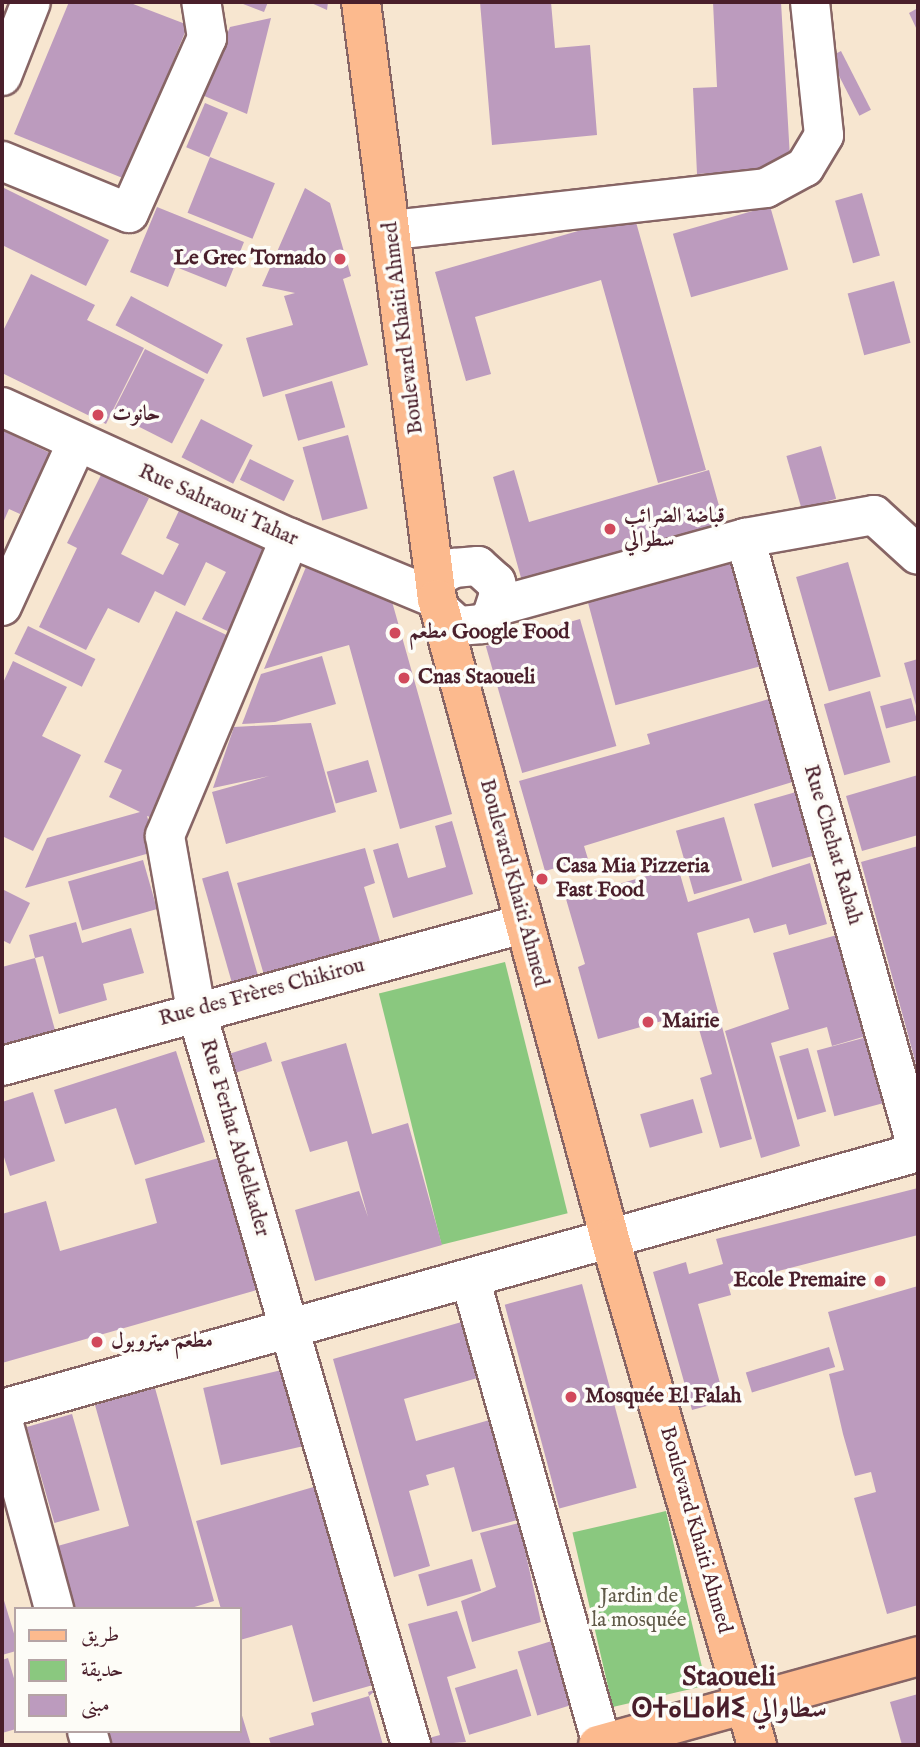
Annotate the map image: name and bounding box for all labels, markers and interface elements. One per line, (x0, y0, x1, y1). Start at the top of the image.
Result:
street label: Boulevard Khaiti Ahmed (378, 220, 430, 436)
place label: Le Grec Tornado (174, 246, 326, 272)
marker: Le Grec Tornado (332, 251, 348, 267)
place label: حانوت (112, 402, 160, 428)
marker: حانوت (90, 407, 106, 423)
street label: Rue Sahraoui Tahar (134, 460, 302, 552)
place label: قباضة الضرائب سطوالي (624, 504, 725, 554)
marker: قباضة الضرائب سطوالي (602, 521, 618, 537)
place label: مطعم Google Food (409, 620, 570, 646)
marker: مطعم Google Food (387, 625, 403, 641)
place label: Cnas Staoueli (418, 665, 535, 691)
marker: Cnas Staoueli (396, 670, 412, 686)
street label: Rue Chehat Rabah (797, 762, 867, 928)
street label: Boulevard Khaiti Ahmed (473, 776, 553, 990)
place label: Casa Mia Pizzeria Fast Food (556, 854, 709, 904)
marker: Casa Mia Pizzeria Fast Food (534, 871, 550, 887)
street label: Rue des Frères Chikirou (156, 953, 368, 1033)
place label: Mairie (662, 1009, 719, 1035)
marker: Mairie (640, 1014, 656, 1030)
street label: Rue Ferhat Abdelkader (194, 1036, 274, 1240)
place label: Ecole Premaire (734, 1268, 866, 1294)
marker: Ecole Premaire (872, 1273, 888, 1289)
place label: مطعم ميتروبول (111, 1329, 213, 1355)
marker: مطعم ميتروبول (89, 1334, 105, 1350)
place label: Mosquée El Falah (585, 1384, 741, 1410)
marker: Mosquée El Falah (563, 1389, 579, 1405)
street label: Boulevard Khaiti Ahmed (653, 1424, 737, 1636)
park label: Jardin de la mosquée (592, 1584, 686, 1634)
legend (14, 1607, 242, 1733)
text: طريق (81, 1622, 119, 1649)
text: حديقة (81, 1657, 124, 1684)
district label: Staoueli ⵙⵜⴰⵡⴰⵍⵉ سطاوالي (631, 1661, 827, 1727)
text: مبنى (81, 1692, 110, 1719)

